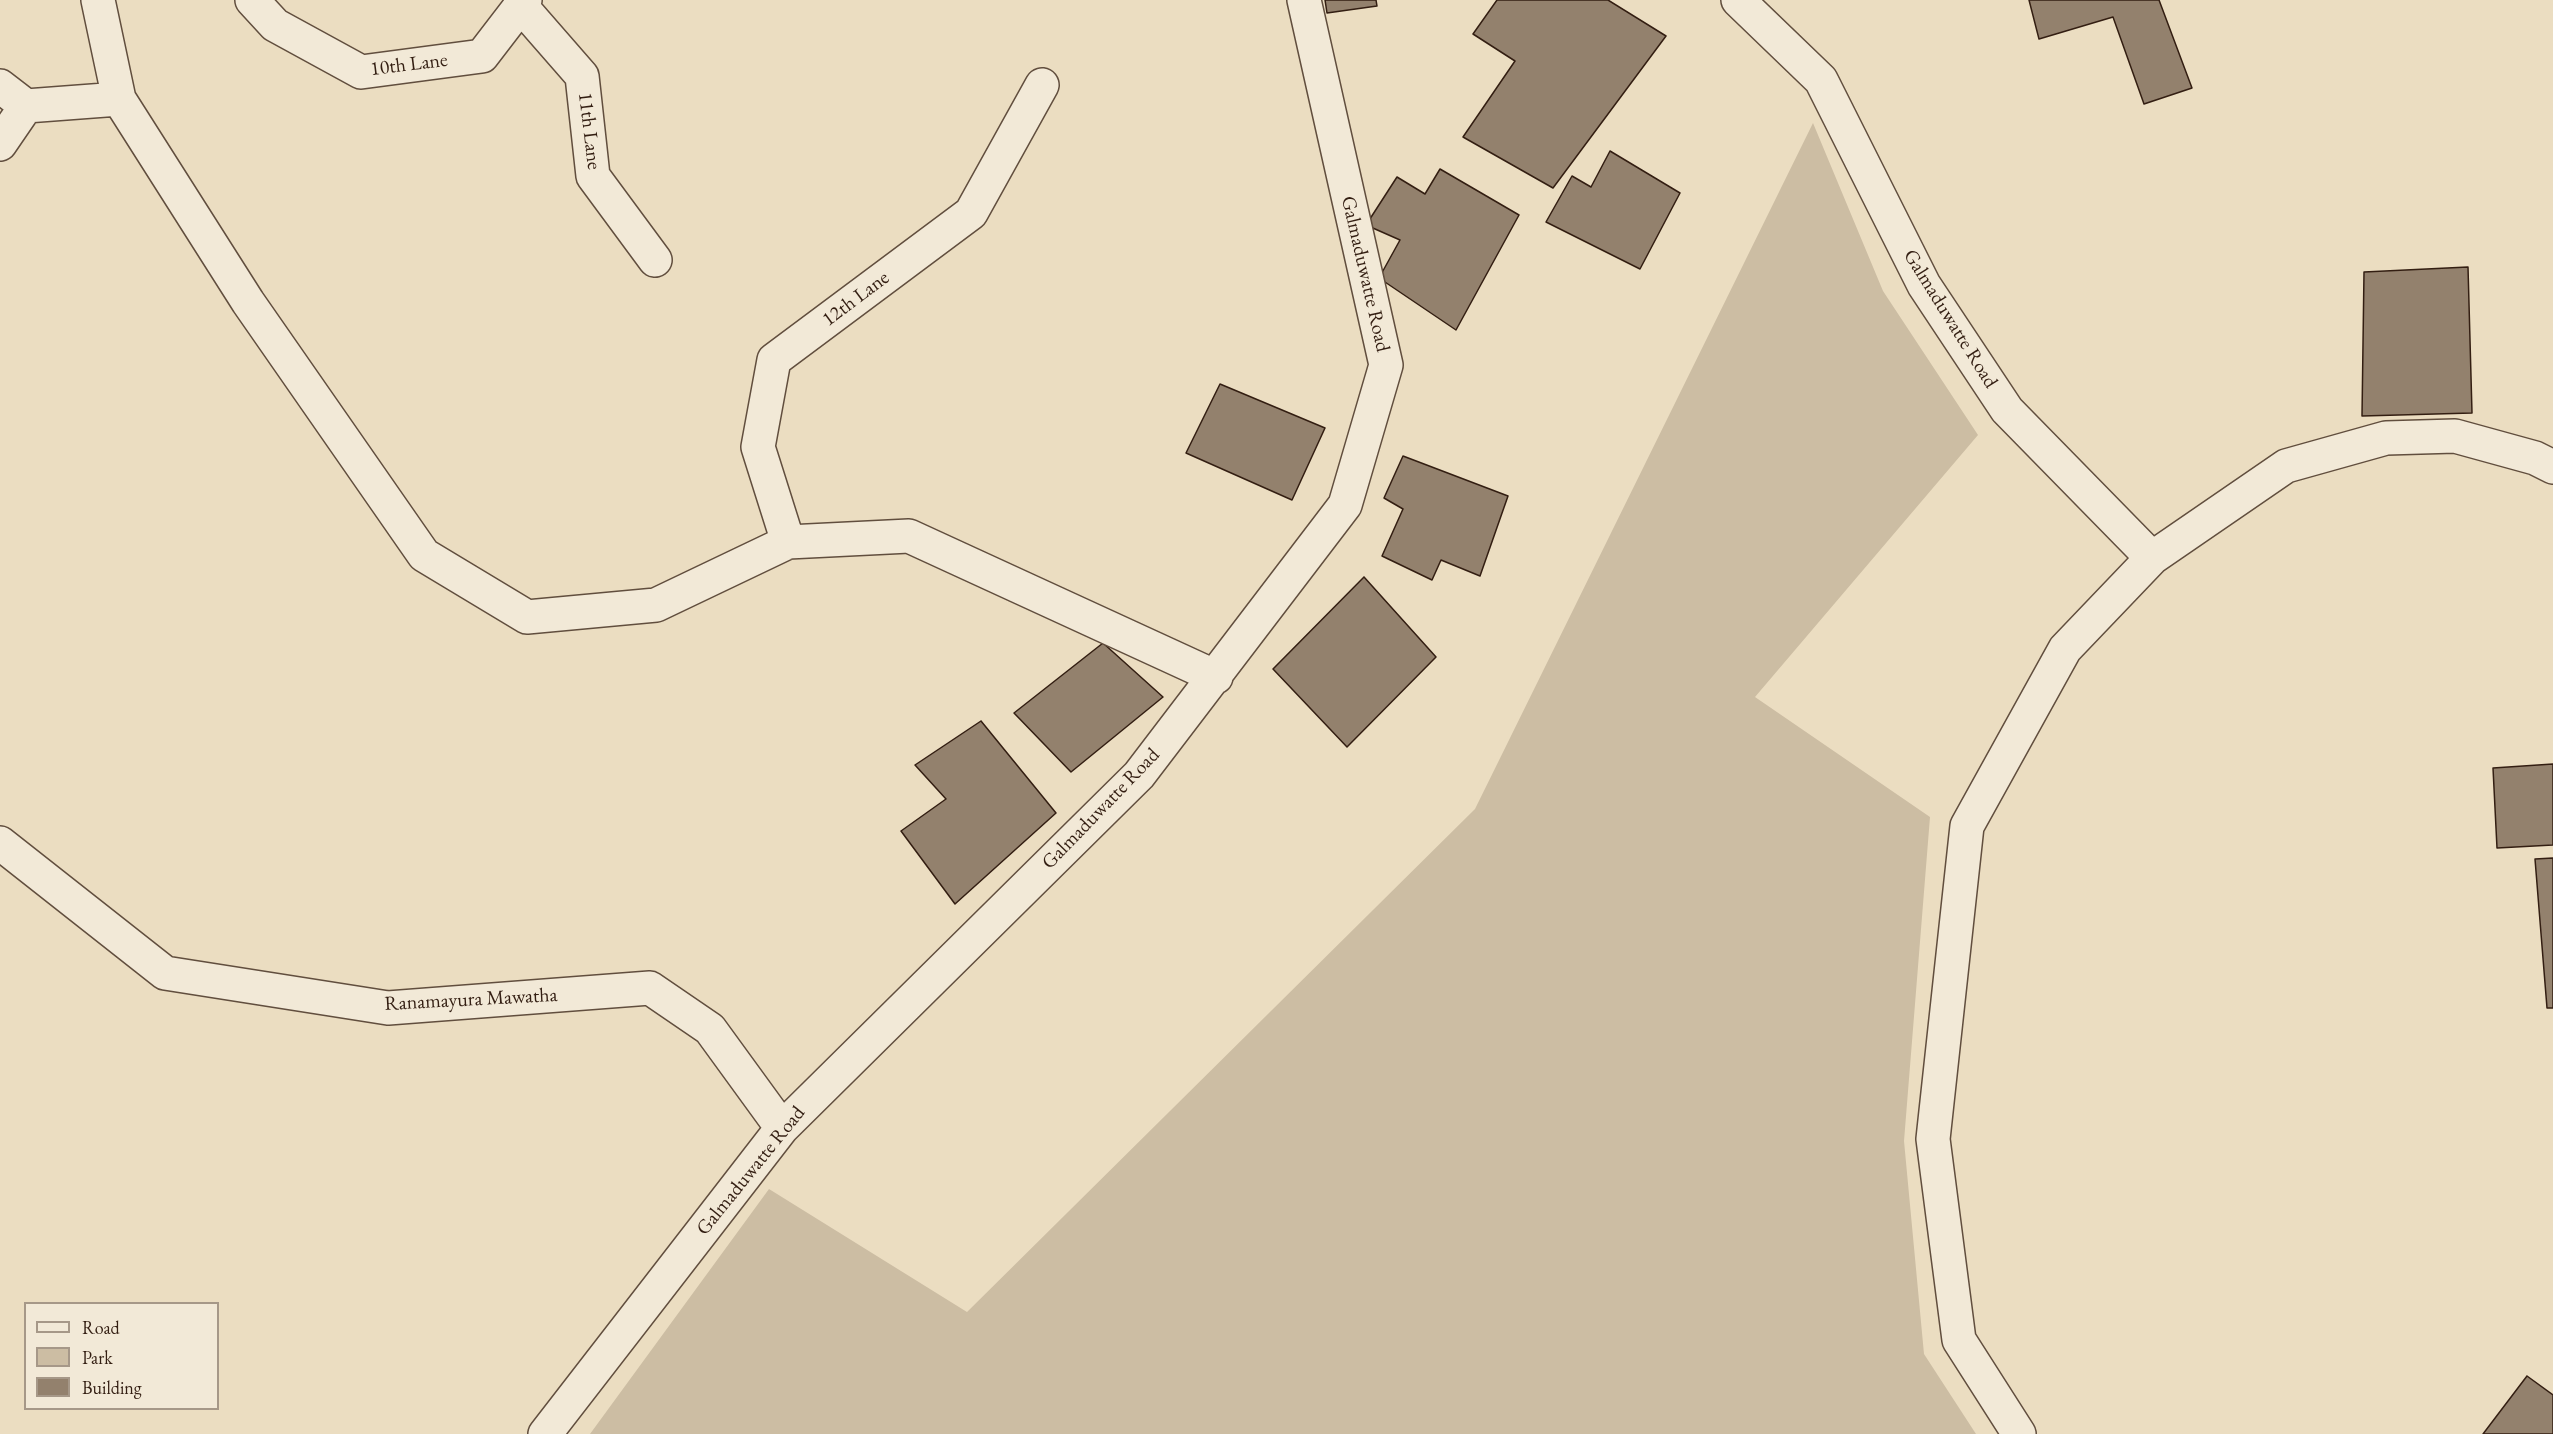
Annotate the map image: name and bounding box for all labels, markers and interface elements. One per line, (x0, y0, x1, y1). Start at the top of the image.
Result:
street label: 10th Lane (369, 48, 449, 82)
street label: 11th Lane (572, 91, 606, 171)
street label: Galmaduwatte Road (1335, 194, 1395, 354)
street label: Galmaduwatte Road (1898, 245, 2002, 393)
street label: 12th Lane (818, 266, 894, 332)
street label: Galmaduwatte Road (1037, 743, 1165, 875)
street label: Ranamayura Mawatha (384, 983, 558, 1017)
street label: Galmaduwatte Road (692, 1102, 810, 1240)
legend (24, 1302, 219, 1410)
text: Road (82, 1316, 120, 1339)
text: Park (82, 1346, 113, 1369)
text: Building (82, 1376, 142, 1399)

